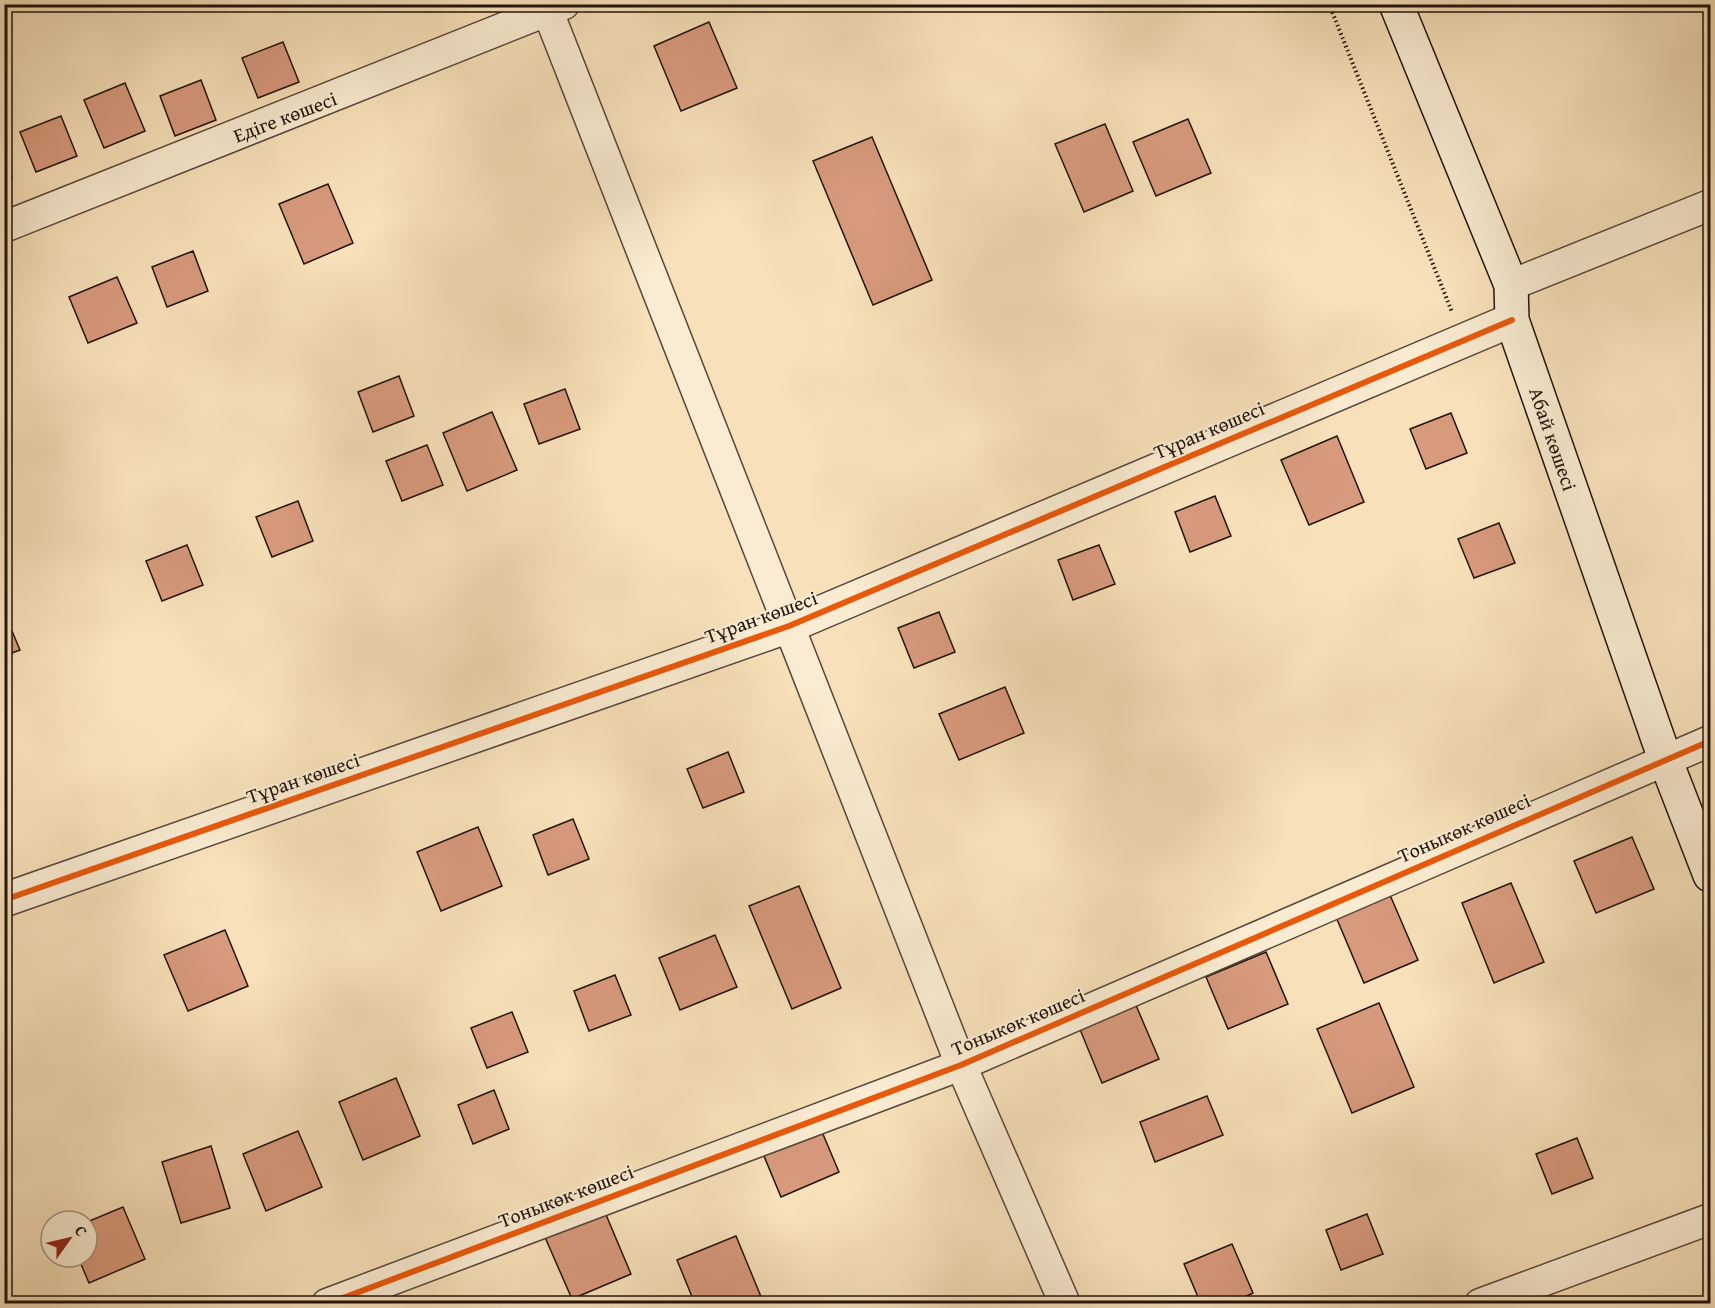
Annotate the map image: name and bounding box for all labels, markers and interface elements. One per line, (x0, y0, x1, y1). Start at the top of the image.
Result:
street label: Едіге көшесі (229, 83, 341, 150)
street label: Абай көшесі (1522, 383, 1585, 495)
street label: Тұран көшесі (1149, 393, 1269, 466)
street label: Тұран көшесі (701, 583, 821, 650)
street label: Тұран көшесі (242, 745, 364, 810)
street label: Тоныкөк көшесі (1393, 785, 1535, 870)
street label: Тоныкөк көшесі (947, 980, 1089, 1063)
street label: Тоныкөк көшесі (494, 1156, 638, 1235)
north arrow (39, 1209, 99, 1269)
text: С (69, 1220, 94, 1241)

